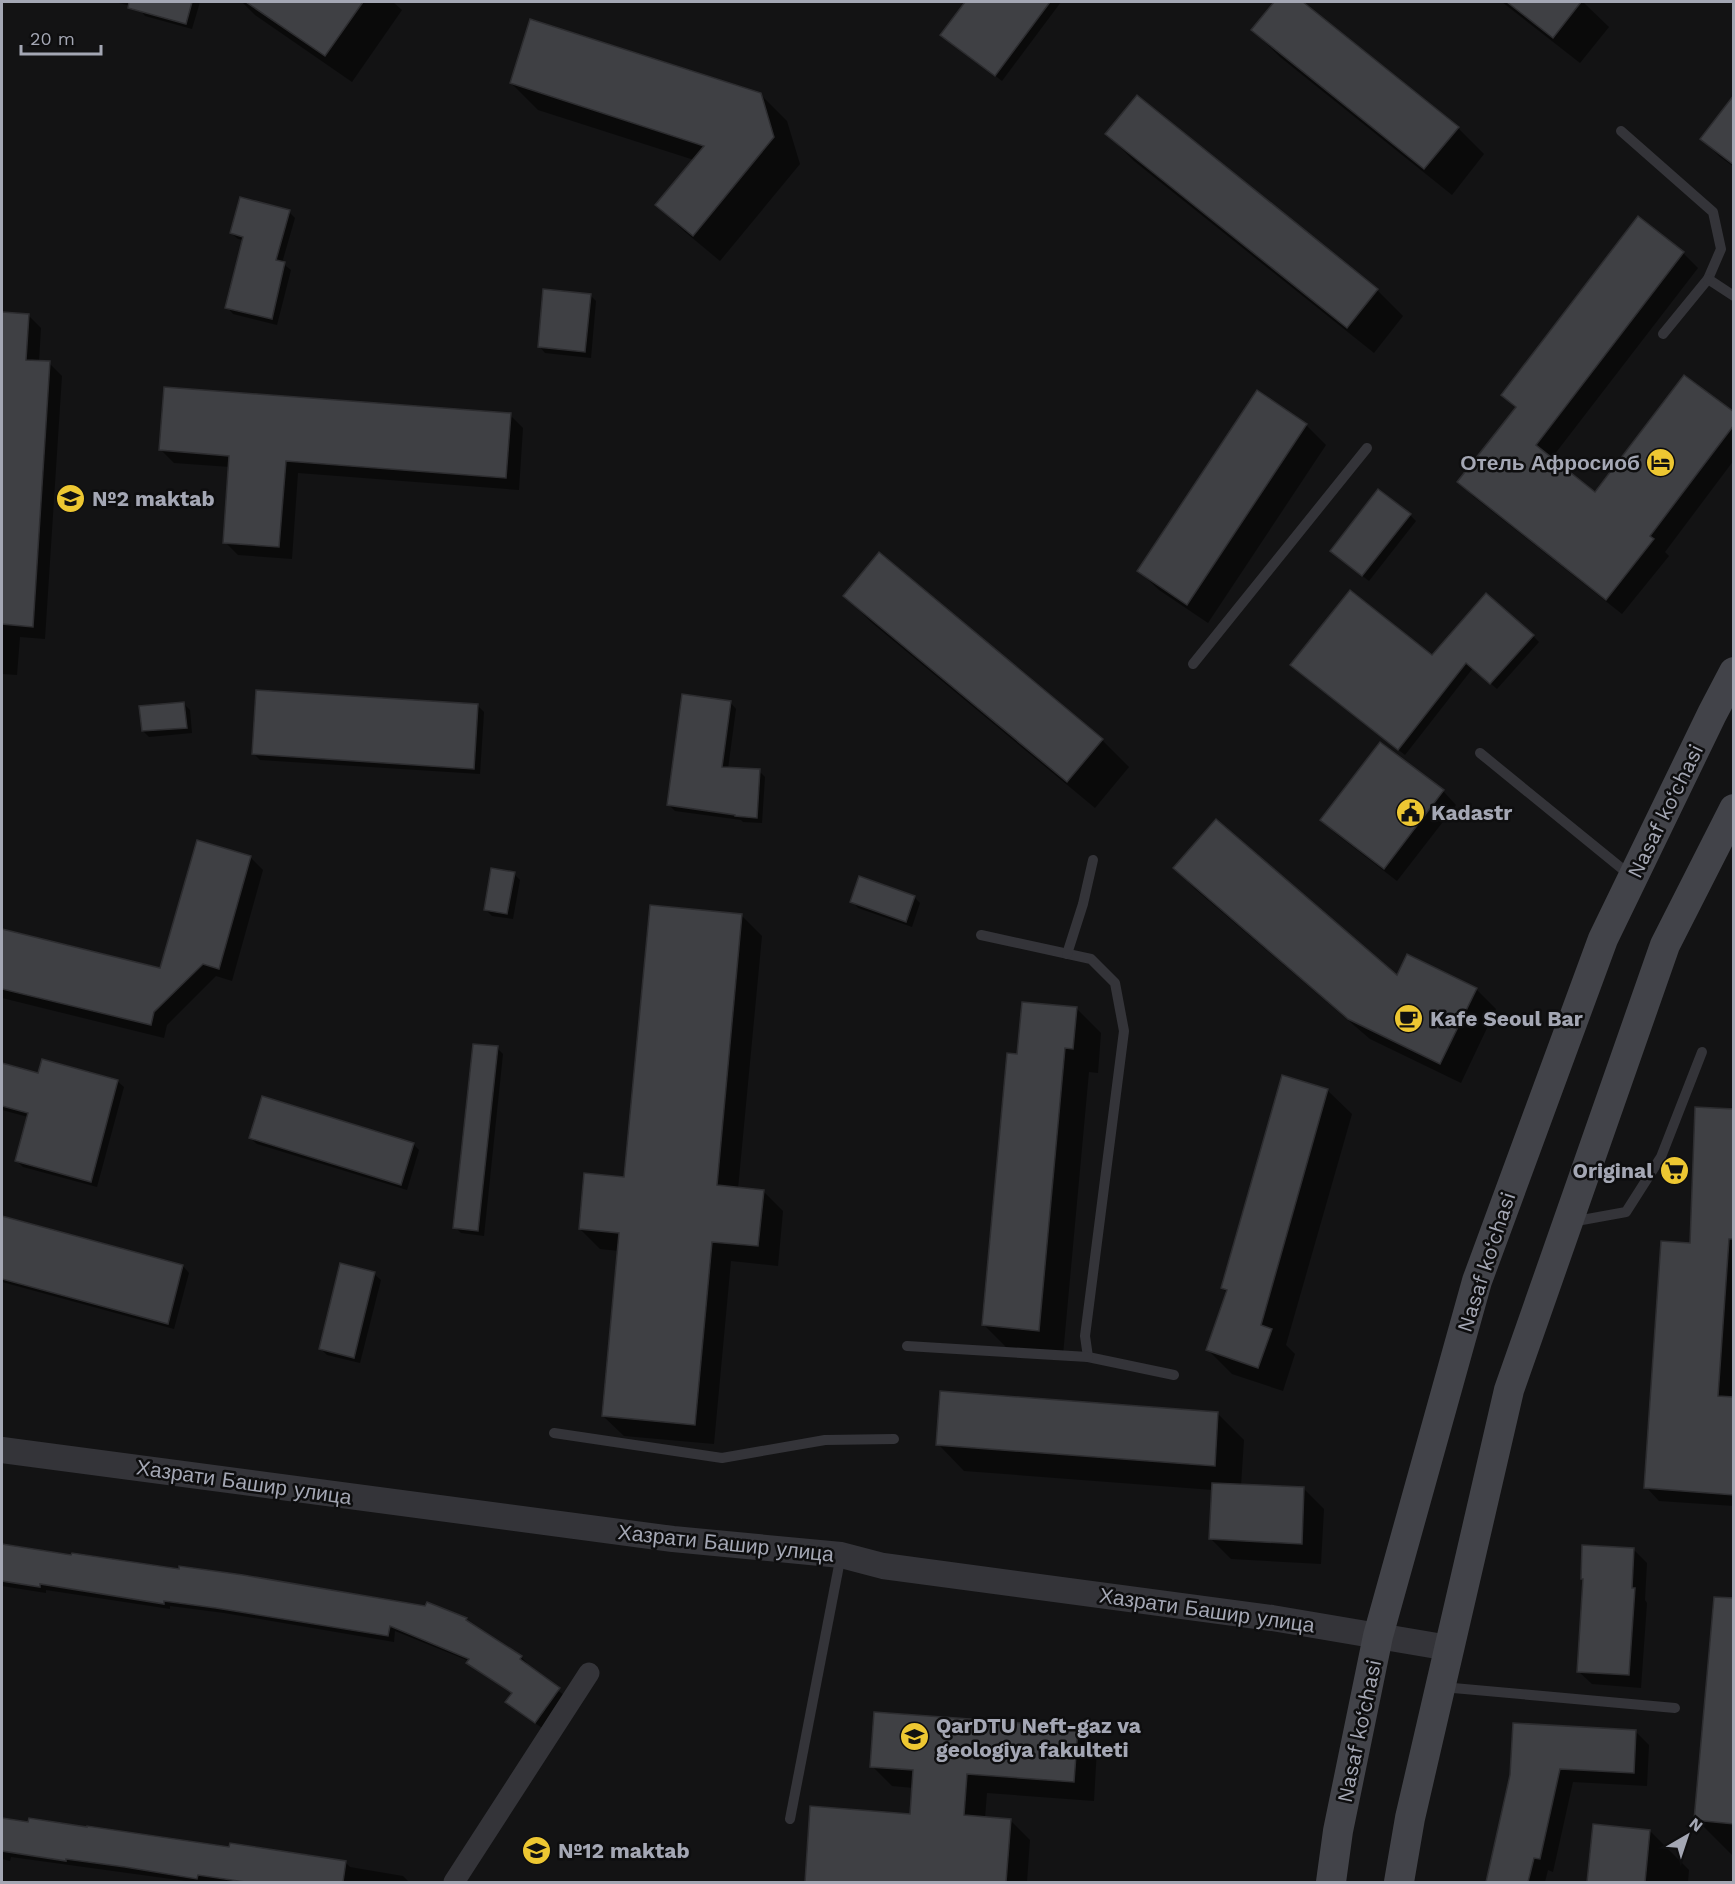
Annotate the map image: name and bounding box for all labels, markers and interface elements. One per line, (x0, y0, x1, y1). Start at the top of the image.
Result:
scale bar (21, 18, 100, 56)
text: 20 m (30, 28, 75, 49)
hotel icon: Отель Афросиоб (1645, 446, 1677, 478)
place label: Отель Афросиоб (1460, 450, 1640, 475)
school or university icon: №2 maktab (55, 482, 87, 514)
place label: №2 maktab (92, 486, 215, 511)
street label: Nasaf ko‘chasi (1622, 740, 1708, 882)
public building icon: Kadastr (1394, 796, 1426, 828)
place label: Kadastr (1431, 800, 1512, 825)
cafe icon: Kafe Seoul Bar (1393, 1002, 1425, 1034)
place label: Kafe Seoul Bar (1430, 1006, 1583, 1031)
supermarket icon: Original (1658, 1154, 1690, 1186)
place label: Original (1573, 1158, 1653, 1183)
street label: Nasaf ko‘chasi (1452, 1189, 1520, 1335)
street label: Хазрати Башир улица (135, 1455, 354, 1510)
street label: Хазрати Башир улица (617, 1519, 836, 1567)
street label: Хазрати Башир улица (1098, 1583, 1317, 1638)
street label: Nasaf ko‘chasi (1332, 1657, 1386, 1805)
place label: QarDTU Neft-gaz va geologiya fakulteti (936, 1713, 1142, 1762)
school or university icon: QarDTU Neft-gaz va geologiya fakulteti (899, 1721, 931, 1753)
north arrow (1657, 1806, 1717, 1866)
text: N (1686, 1814, 1707, 1836)
school or university icon: №12 maktab (521, 1834, 553, 1866)
place label: №12 maktab (558, 1838, 690, 1863)

